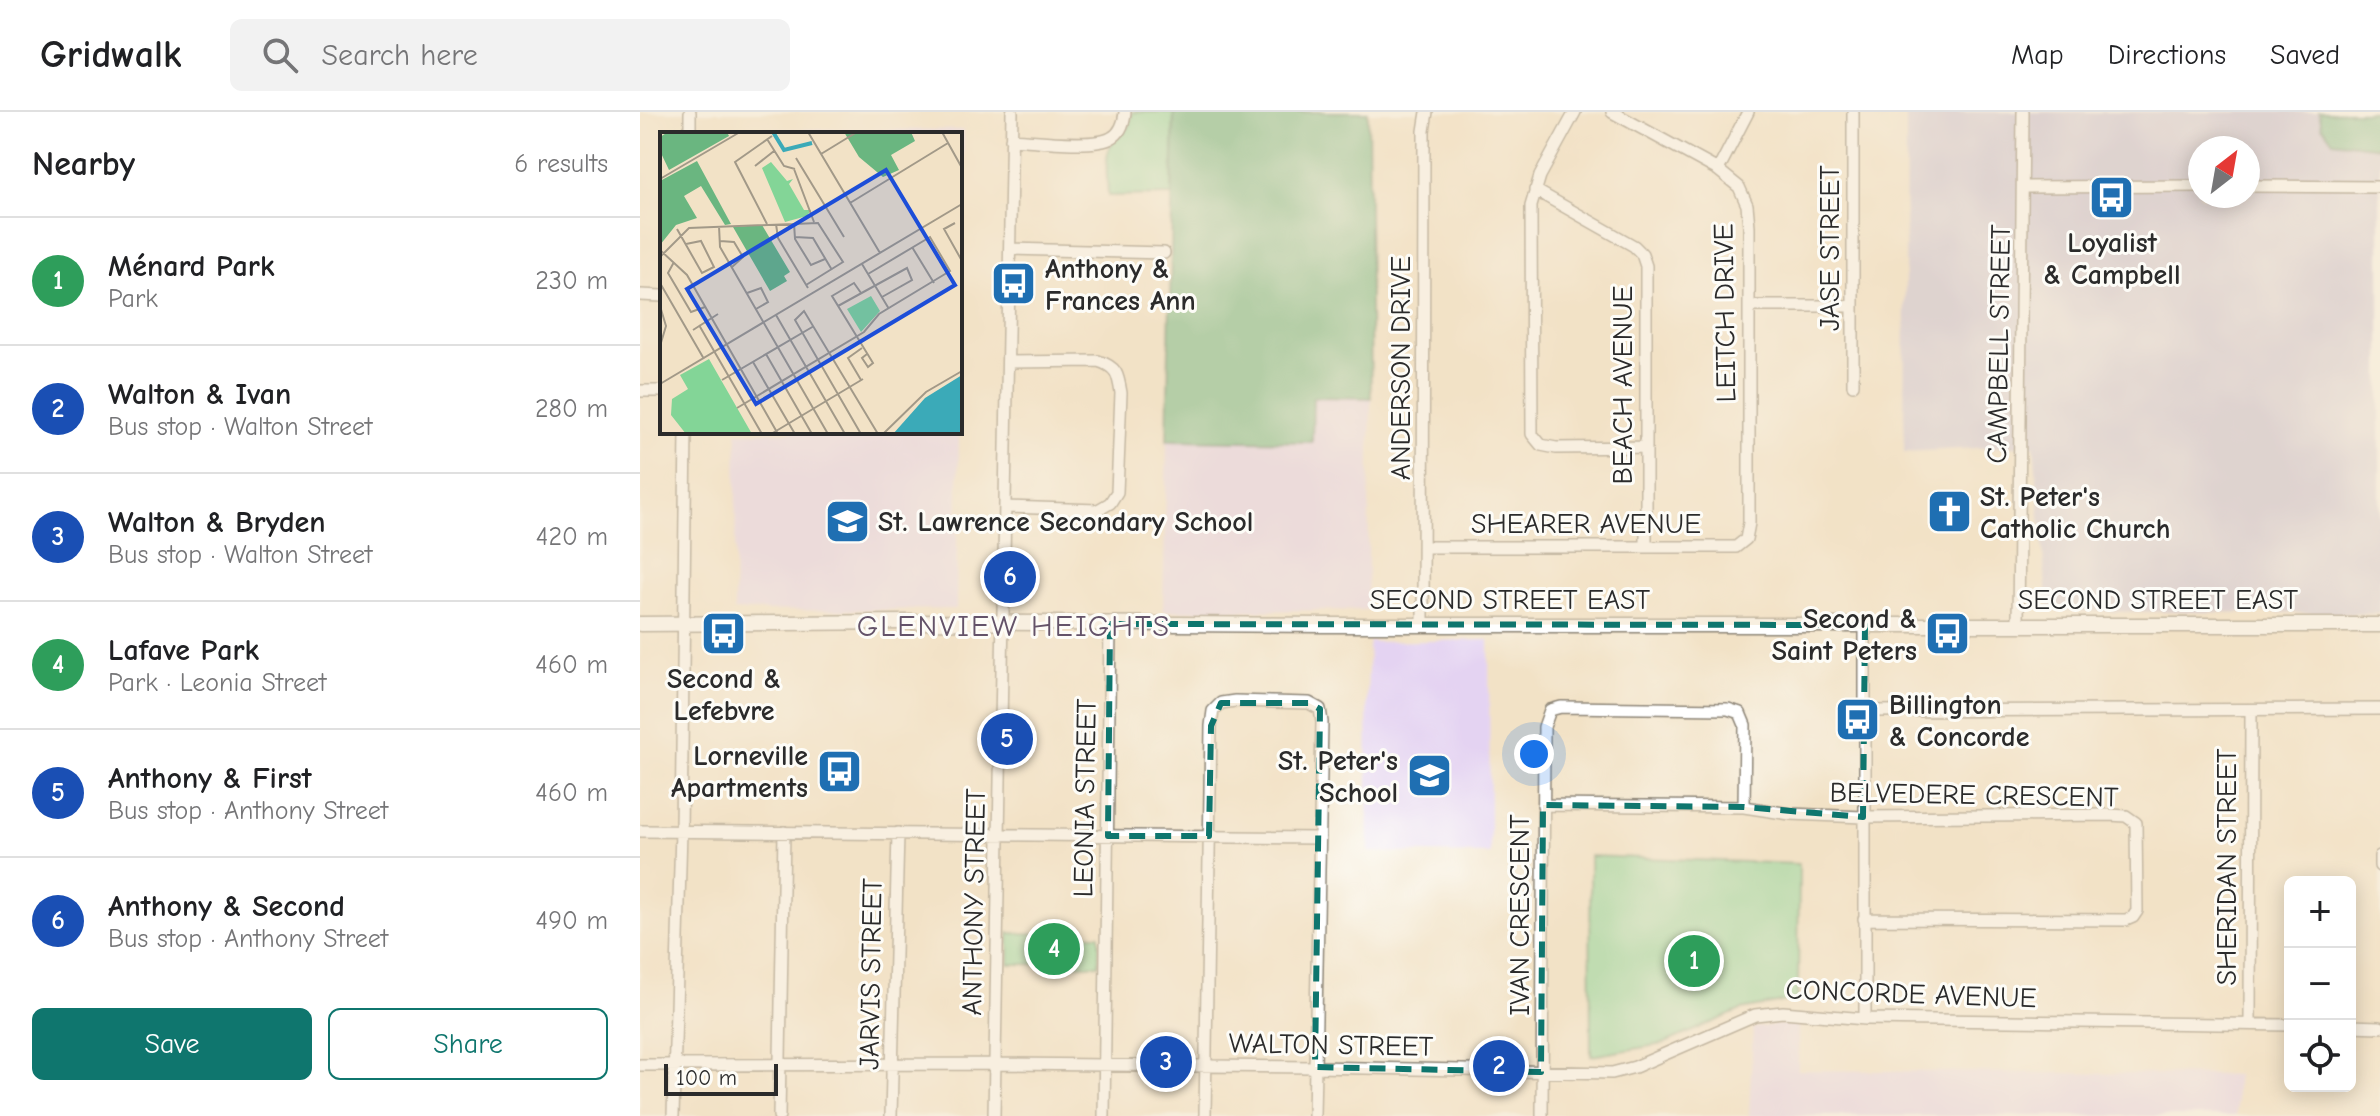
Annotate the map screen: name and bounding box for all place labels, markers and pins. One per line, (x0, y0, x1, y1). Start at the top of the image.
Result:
bus stop icon: Loyalist & Campbell (2088, 173, 2136, 221)
place label: Loyalist & Campbell (2043, 227, 2181, 291)
place label: Anthony & Frances Ann (1045, 253, 1196, 317)
bus stop icon: Anthony & Frances Ann (990, 260, 1038, 308)
place label: St. Peter's Catholic Church (1980, 481, 2171, 545)
church icon: St. Peter's Catholic Church (1925, 488, 1973, 536)
school or university icon: St. Lawrence Secondary School (823, 497, 871, 545)
place label: St. Lawrence Secondary School (878, 506, 1253, 538)
pin: 6 (984, 547, 1036, 607)
place label: Second & Saint Peters (1772, 603, 1917, 667)
bus stop icon: Second & Lefebvre (700, 610, 748, 658)
bus stop icon: Second & Saint Peters (1924, 610, 1972, 658)
place label: Second & Lefebvre (667, 663, 781, 727)
place label: Billington & Concorde (1889, 689, 2030, 753)
bus stop icon: Billington & Concorde (1834, 696, 1882, 744)
pin: 5 (981, 709, 1033, 769)
place label: Lorneville Apartments (671, 740, 808, 804)
place label: St. Peter's School (1278, 745, 1398, 809)
bus stop icon: Lorneville Apartments (815, 747, 863, 795)
school or university icon: St. Peter's School (1405, 752, 1453, 800)
pin: 4 (1028, 919, 1080, 979)
pin: 1 (1668, 931, 1720, 991)
pin: 3 (1140, 1032, 1192, 1092)
pin: 2 (1473, 1036, 1525, 1096)

